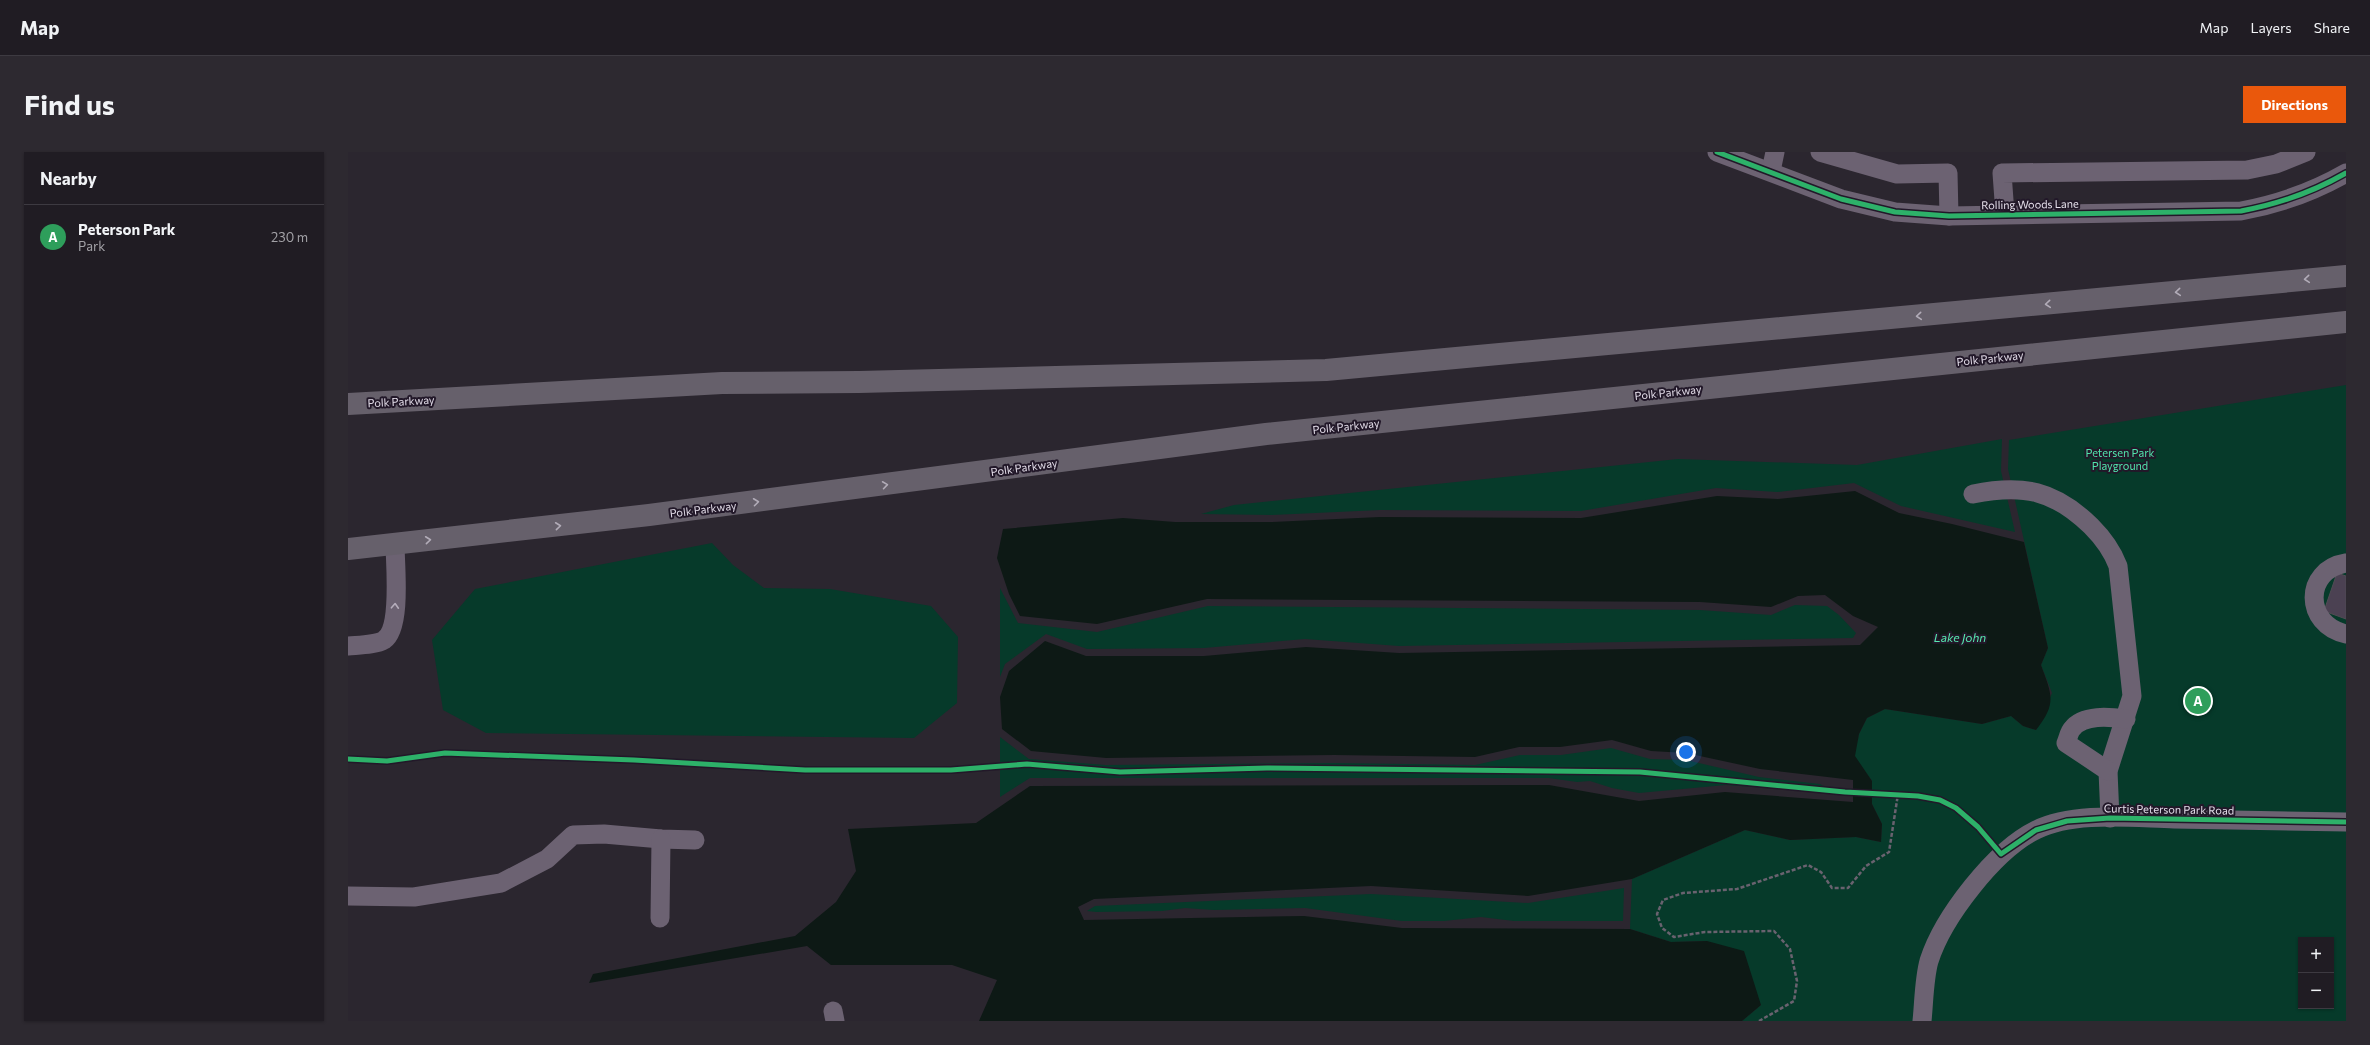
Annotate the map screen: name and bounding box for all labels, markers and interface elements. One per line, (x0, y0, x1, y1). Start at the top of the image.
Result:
text: Map (20, 16, 59, 39)
text: Map (2200, 19, 2228, 36)
text: Layers (2250, 19, 2292, 36)
text: Share (2314, 19, 2350, 36)
button: Directions (2243, 86, 2346, 123)
text: Find us (24, 87, 115, 121)
text: Nearby (40, 168, 97, 189)
street label: Rolling Woods Lane (1981, 197, 2079, 211)
text: Peterson Park (78, 220, 175, 238)
text: A (48, 229, 58, 245)
text: 230 m (271, 229, 308, 245)
text: Park (78, 238, 105, 254)
one-way arrow (2304, 275, 2310, 284)
one-way arrow (2175, 287, 2181, 296)
one-way arrow (2045, 299, 2051, 308)
one-way arrow (1916, 311, 1922, 320)
street label: Polk Parkway (1956, 348, 2024, 368)
street label: Polk Parkway (1634, 382, 1702, 402)
street label: Polk Parkway (367, 393, 435, 409)
street label: Polk Parkway (1312, 416, 1380, 436)
park label: Petersen Park Playground (2085, 446, 2155, 472)
street label: Polk Parkway (990, 456, 1058, 478)
one-way arrow (882, 481, 888, 490)
street label: Polk Parkway (669, 498, 737, 520)
one-way arrow (753, 498, 759, 507)
one-way arrow (555, 521, 561, 530)
one-way arrow (425, 536, 432, 545)
one-way arrow (391, 603, 400, 609)
water label: Lake John (1934, 630, 1986, 645)
pin: A (2185, 686, 2211, 716)
your location (1676, 742, 1696, 762)
street label: Curtis Peterson Park Road (2104, 801, 2234, 817)
map controls (2298, 937, 2334, 1009)
button: + (2298, 937, 2334, 973)
button: − (2298, 973, 2334, 1009)

